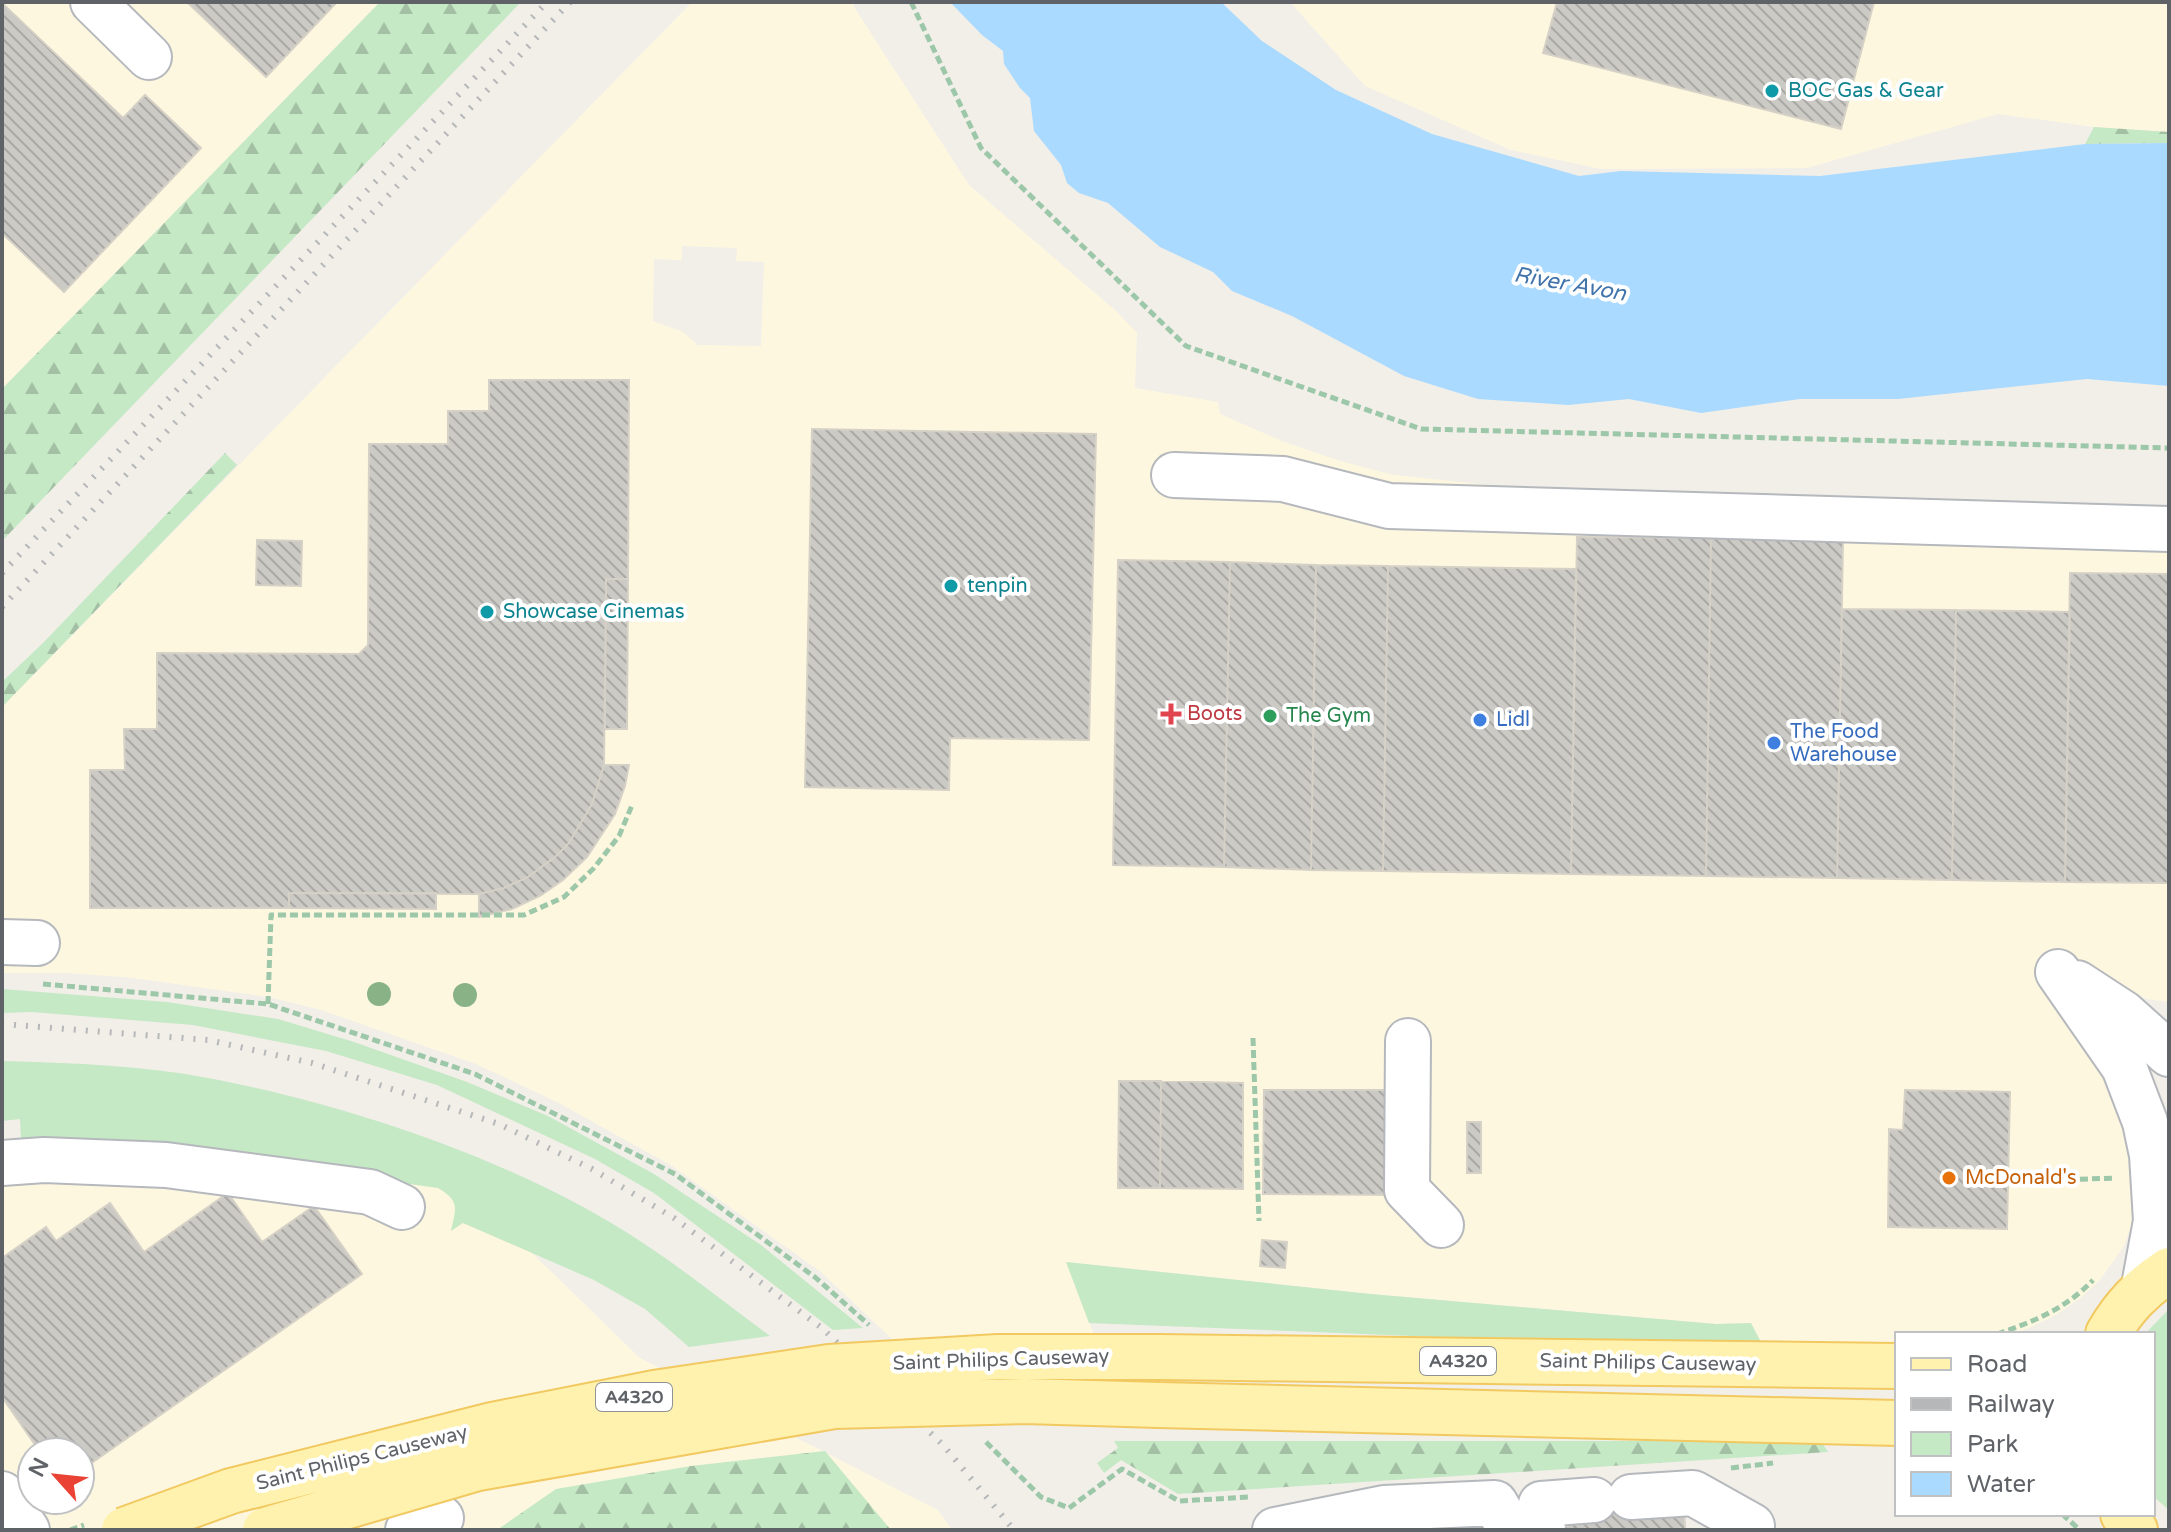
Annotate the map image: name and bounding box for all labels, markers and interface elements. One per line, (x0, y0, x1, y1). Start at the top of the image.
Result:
place label: BOC Gas & Gear (1788, 79, 1944, 103)
marker: BOC Gas & Gear (1763, 82, 1781, 100)
water label: River Avon (1512, 261, 1629, 307)
place label: tenpin (967, 574, 1028, 598)
marker: tenpin (942, 577, 960, 595)
place label: Showcase Cinemas (503, 600, 685, 624)
marker: Showcase Cinemas (478, 603, 496, 621)
place label: Boots (1187, 702, 1242, 726)
place label: The Gym (1286, 704, 1371, 728)
marker: Boots (1162, 705, 1180, 723)
marker: The Gym (1261, 707, 1279, 725)
place label: Lidl (1496, 708, 1530, 732)
marker: Lidl (1471, 711, 1489, 729)
place label: The Food Warehouse (1790, 720, 1897, 767)
marker: The Food Warehouse (1765, 734, 1783, 752)
place label: McDonald's (1965, 1166, 2077, 1190)
marker: McDonald's (1940, 1169, 1958, 1187)
legend (1895, 1332, 2155, 1516)
street label: Saint Philips Causeway (892, 1344, 1110, 1376)
road number: A4320 (1420, 1347, 1496, 1375)
street label: Saint Philips Causeway (1539, 1349, 1757, 1377)
text: Road (1967, 1350, 2027, 1379)
road number: A4320 (596, 1383, 672, 1411)
text: Railway (1967, 1390, 2055, 1419)
street label: Saint Philips Causeway (254, 1420, 470, 1496)
text: Park (1967, 1430, 2018, 1459)
north arrow (16, 1436, 96, 1516)
text: N (23, 1454, 55, 1481)
text: Water (1967, 1470, 2036, 1499)

